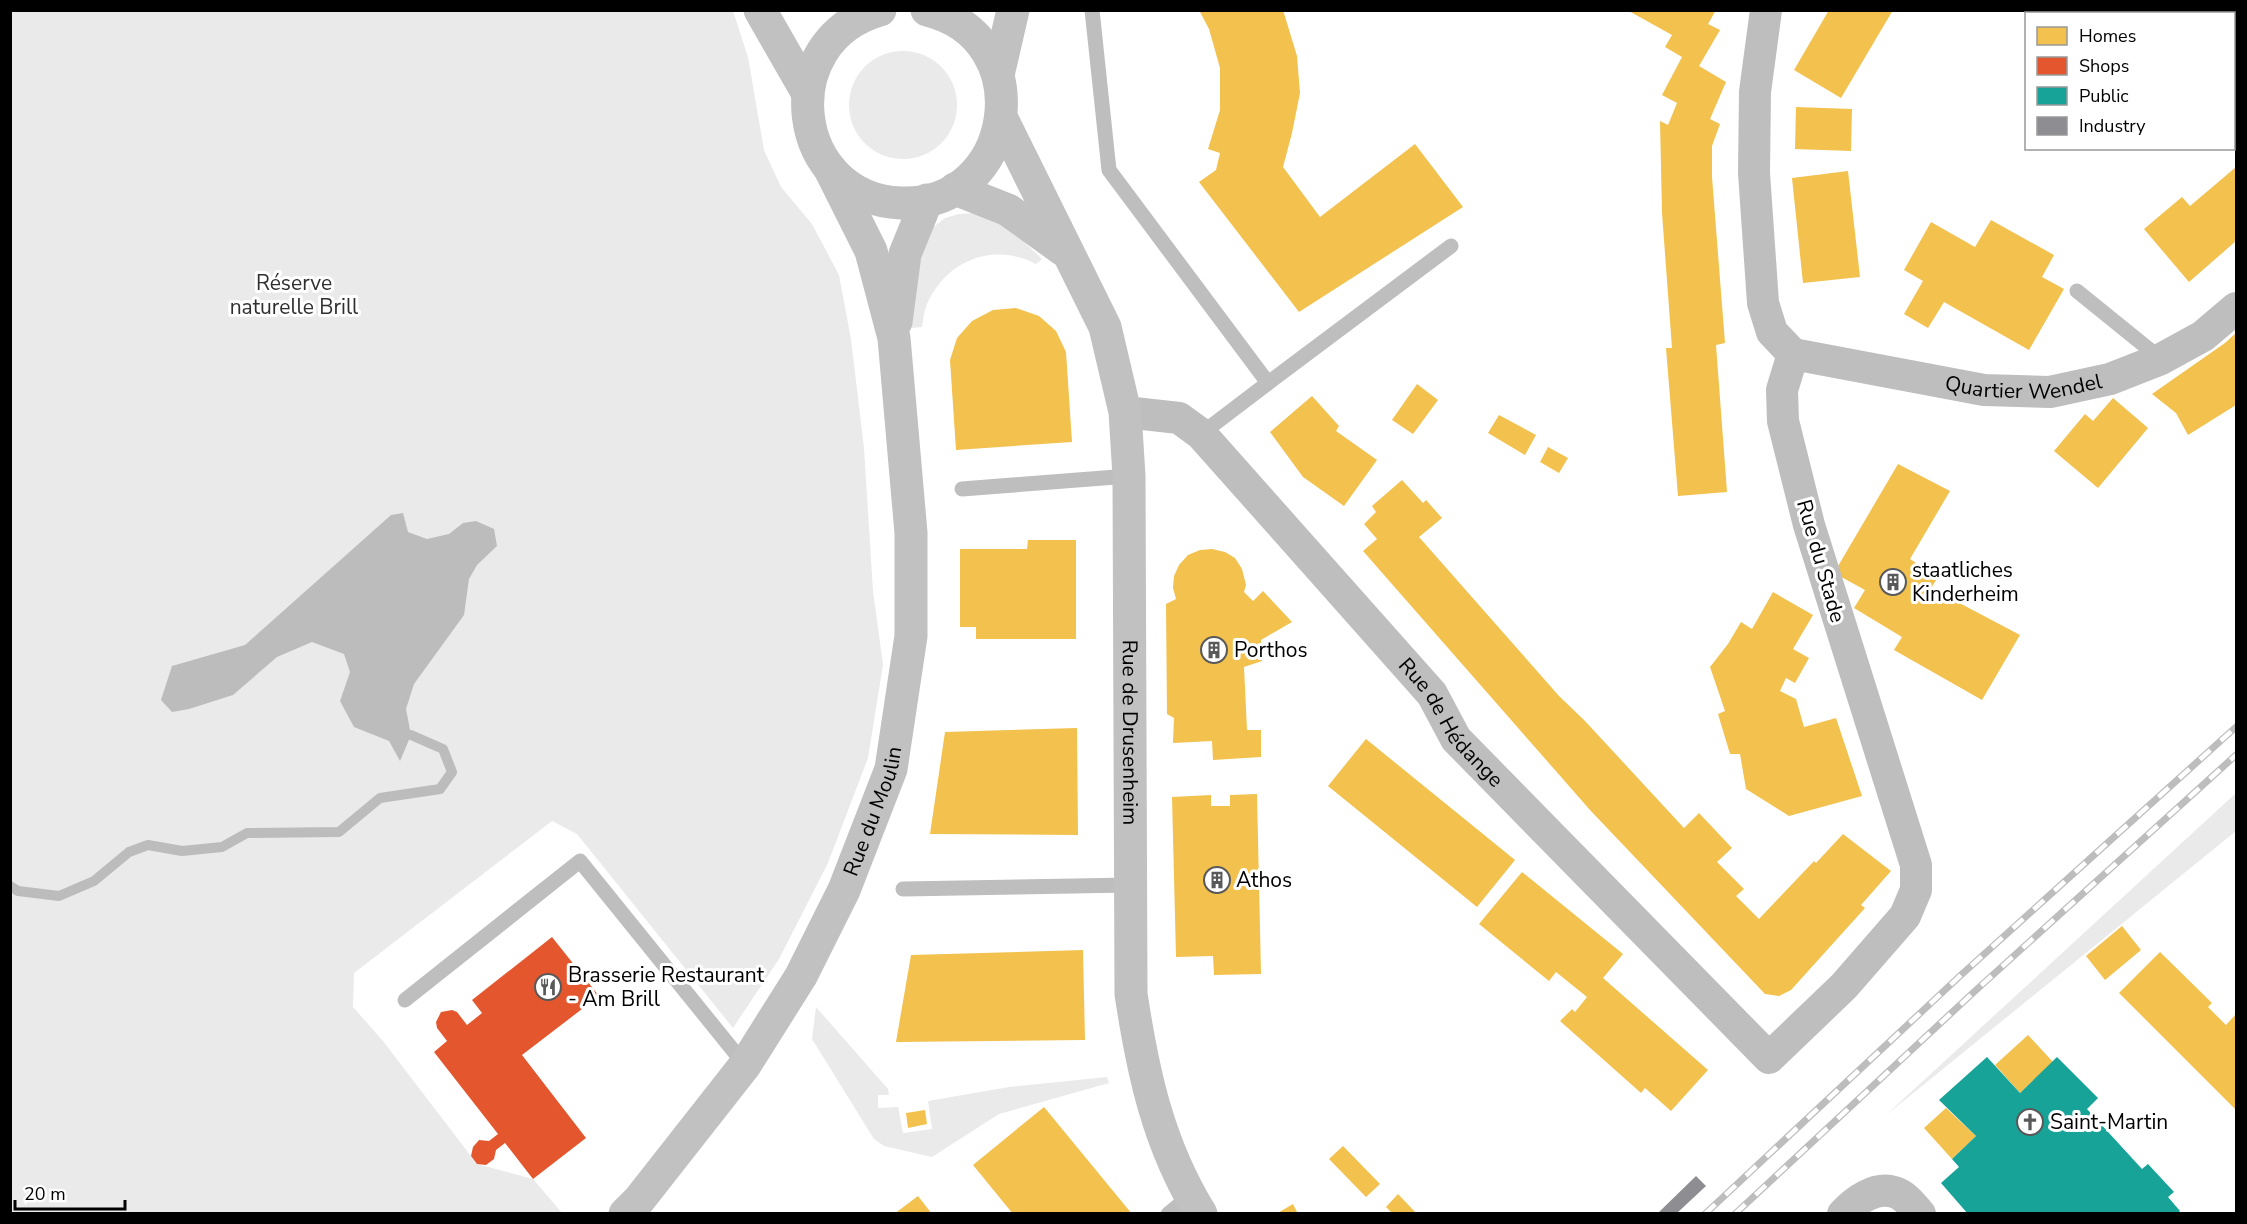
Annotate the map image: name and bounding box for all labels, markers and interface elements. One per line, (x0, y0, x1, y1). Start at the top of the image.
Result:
legend (2025, 12, 2235, 150)
text: Homes (2079, 24, 2136, 48)
text: Shops (2079, 54, 2129, 78)
text: Public (2079, 84, 2129, 108)
text: Industry (2079, 114, 2146, 138)
park label: Réserve naturelle Brill (230, 269, 359, 321)
street label: Quartier Wendel (1943, 367, 2105, 406)
street label: Rue du Stade (1790, 496, 1852, 626)
place label: staatliches Kinderheim (1912, 556, 2019, 608)
building icon: staatliches Kinderheim (1878, 567, 1908, 597)
building icon: Porthos (1199, 635, 1229, 665)
place label: Porthos (1234, 636, 1308, 664)
street label: Rue de Drusenheim (1116, 640, 1144, 825)
street label: Rue de Hédange (1392, 652, 1510, 793)
street label: Rue du Moulin (837, 745, 908, 880)
building icon: Athos (1202, 865, 1232, 895)
place label: Athos (1236, 866, 1292, 894)
place label: Brasserie Restaurant - Am Brill (568, 961, 765, 1013)
restaurant icon: Brasserie Restaurant - Am Brill (533, 972, 563, 1002)
church icon: Saint-Martin (2015, 1107, 2045, 1137)
place label: Saint-Martin (2050, 1108, 2168, 1136)
scale bar (15, 1173, 124, 1211)
text: 20 m (24, 1182, 66, 1206)

